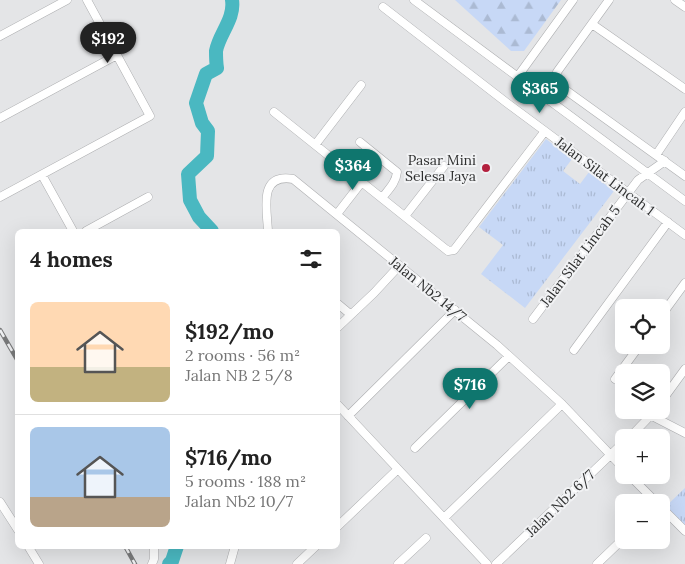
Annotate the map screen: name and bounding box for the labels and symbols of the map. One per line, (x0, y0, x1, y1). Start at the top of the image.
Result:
pin: $192 (78, 22, 138, 64)
pin: $365 (510, 72, 570, 114)
street label: Jalan Silat Lincah 1 (551, 132, 658, 219)
pin: $364 (323, 148, 383, 191)
place label: Pasar Mini Selesa Jaya (405, 151, 476, 185)
marker: Pasar Mini Selesa Jaya (480, 162, 492, 174)
street label: Jalan Silat Lincah 5 (535, 202, 624, 311)
street label: Jalan Nb2 14/7 (385, 252, 471, 326)
pin: $716 (440, 368, 500, 410)
street label: Jalan Nb2 6/7 (521, 465, 599, 541)

